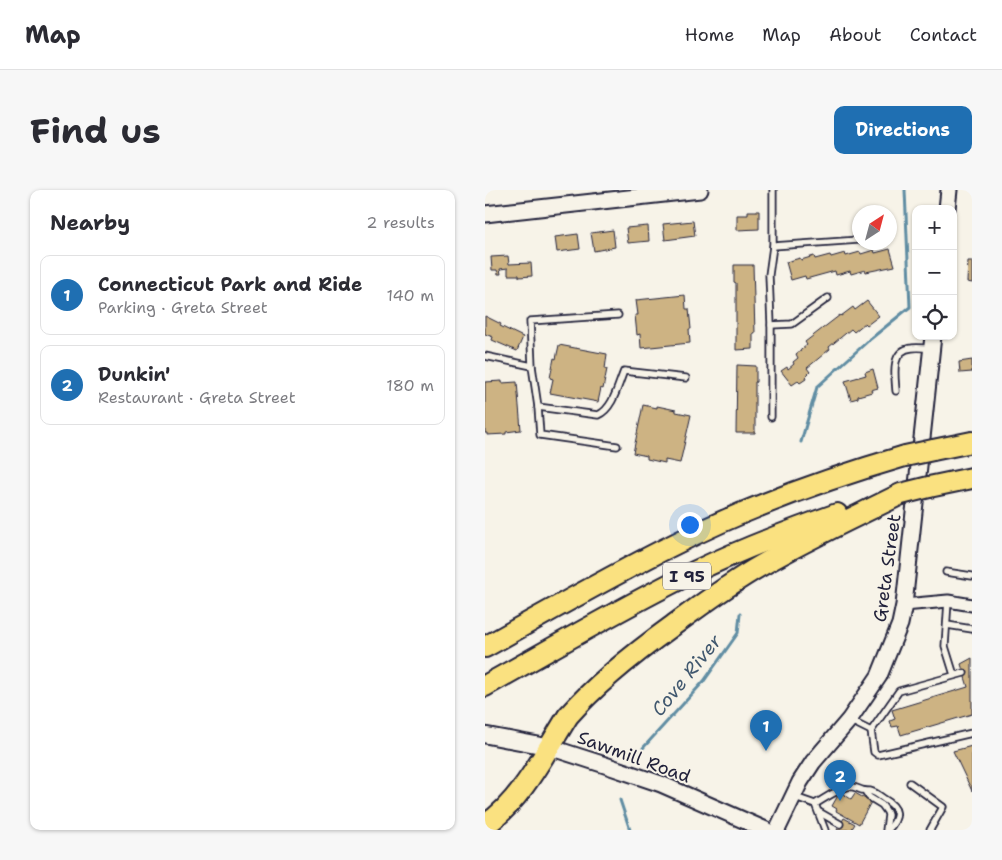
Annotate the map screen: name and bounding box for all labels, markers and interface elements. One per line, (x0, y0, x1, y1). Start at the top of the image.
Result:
text: Map (25, 19, 81, 51)
text: Home (685, 23, 734, 47)
text: Map (762, 23, 801, 47)
text: About (829, 23, 882, 47)
text: Contact (910, 23, 977, 47)
button: Directions (834, 106, 972, 154)
text: Find us (30, 107, 161, 154)
north arrow (852, 205, 897, 250)
map controls (912, 205, 957, 340)
button: + (912, 205, 957, 250)
text: Nearby (50, 209, 130, 237)
text: 2 results (366, 212, 435, 233)
button: − (912, 250, 957, 295)
text: Connecticut Park and Ride (98, 272, 362, 297)
text: 1 (63, 285, 71, 306)
text: 140 m (387, 285, 434, 306)
button: locate (912, 295, 957, 340)
text: Parking · Greta Street (98, 297, 268, 318)
text: Dunkin' (98, 362, 170, 387)
text: 2 (61, 375, 73, 396)
text: 180 m (386, 375, 434, 396)
text: Restaurant · Greta Street (98, 387, 296, 408)
your location (677, 512, 703, 538)
street label: Greta Street (868, 512, 906, 624)
road number: I 95 (663, 562, 711, 590)
water label: Cove River (646, 629, 728, 721)
pin: 1 (750, 710, 782, 751)
street label: Sawmill Road (574, 725, 694, 789)
pin: 2 (824, 760, 856, 801)

